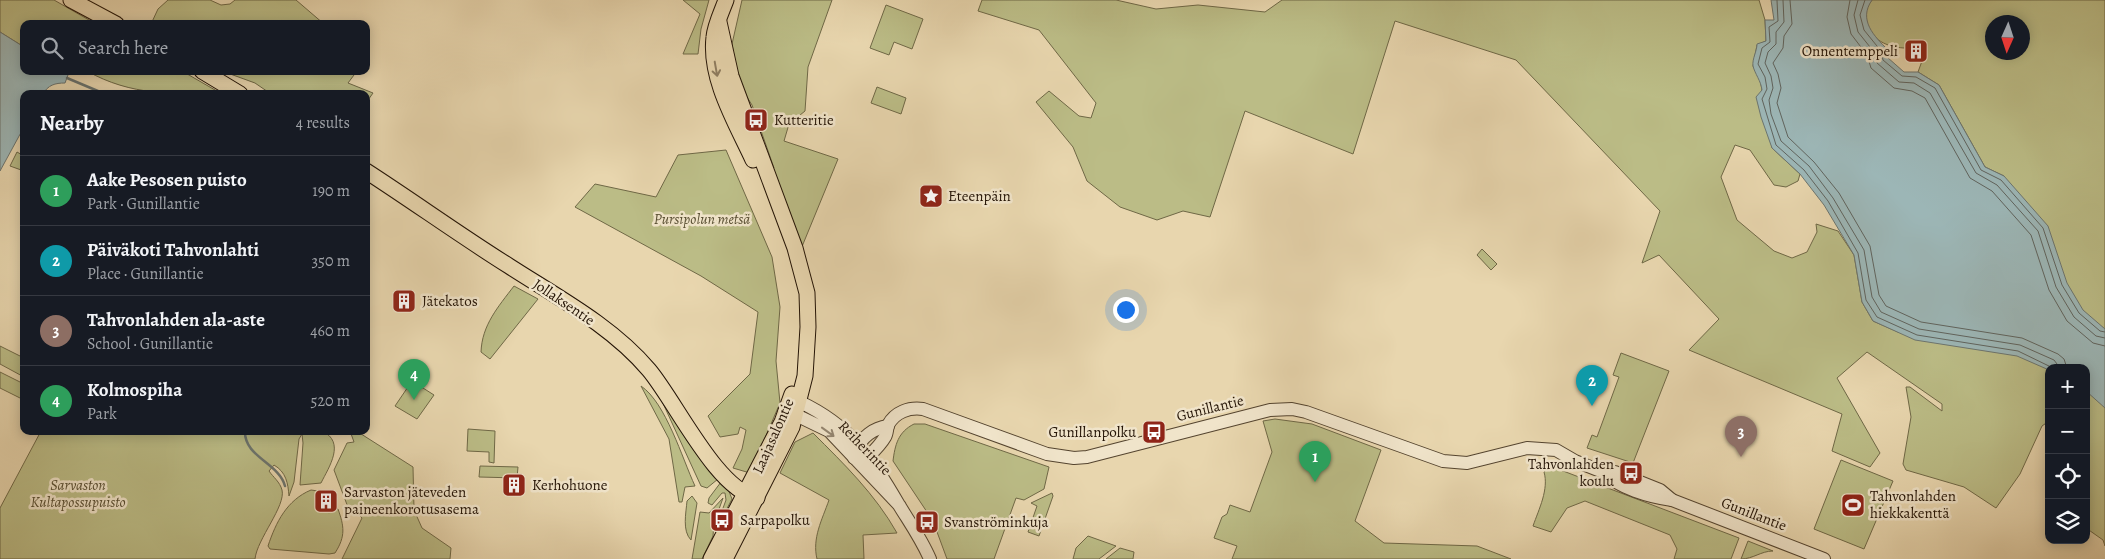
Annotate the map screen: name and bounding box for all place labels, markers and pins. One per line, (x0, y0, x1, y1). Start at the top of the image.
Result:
building icon: Onnentemppeli (1903, 38, 1929, 64)
place label: Onnentemppeli (1802, 41, 1898, 61)
bus stop icon: Kutteritie (743, 107, 769, 133)
place label: Kutteritie (774, 110, 834, 130)
place icon: Eteenpäin (918, 183, 944, 209)
place label: Eteenpäin (948, 186, 1011, 206)
building icon: Jätekatos (391, 288, 417, 314)
place label: Jätekatos (422, 291, 478, 311)
pin: 4 (398, 359, 430, 400)
pin: 2 (1576, 365, 1608, 406)
pin: 3 (1725, 416, 1757, 457)
bus stop icon: Gunillanpolku (1141, 419, 1167, 445)
place label: Gunillanpolku (1049, 422, 1137, 442)
pin: 1 (1299, 441, 1331, 482)
place label: Tahvonlahden koulu (1528, 454, 1615, 491)
bus stop icon: Tahvonlahden koulu (1618, 460, 1644, 486)
building icon: Kerhohuone (501, 472, 527, 498)
place label: Kerhohuone (532, 475, 608, 495)
place label: Sarvaston jäteveden paineenkorotusasema (344, 482, 479, 519)
place label: Tahvonlahden hiekkakenttä (1870, 486, 1956, 523)
building icon: Sarvaston jäteveden paineenkorotusasema (313, 488, 339, 514)
sports icon: Tahvonlahden hiekkakenttä (1840, 492, 1866, 518)
bus stop icon: Sarpapolku (709, 507, 735, 533)
bus stop icon: Svanströminkuja (914, 509, 940, 535)
place label: Sarpapolku (740, 510, 811, 530)
place label: Svanströminkuja (944, 512, 1049, 532)

